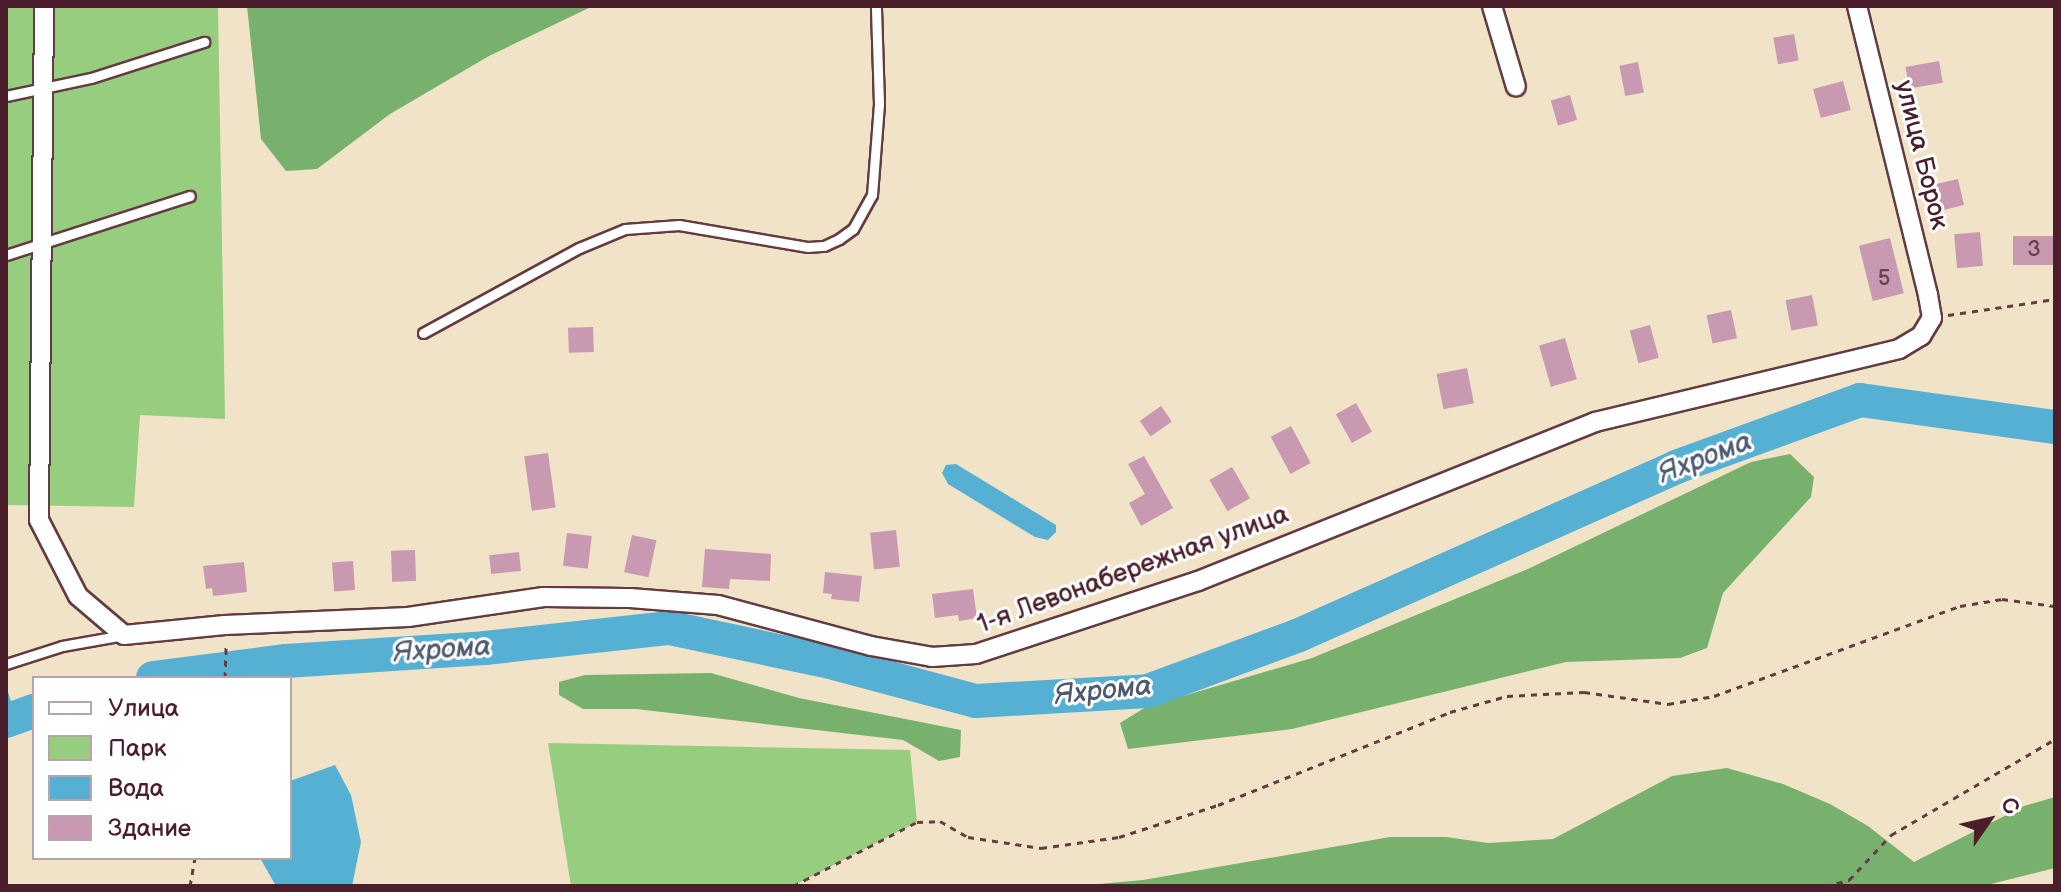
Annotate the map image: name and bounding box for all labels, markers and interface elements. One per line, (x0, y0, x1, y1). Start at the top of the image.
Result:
street label: улица Борок (1887, 77, 1955, 233)
house number: 3 (2027, 237, 2041, 263)
house number: 5 (1878, 266, 1890, 292)
water label: Яхрома (1653, 425, 1757, 491)
street label: 1-я Левонабережная улица (973, 499, 1293, 641)
water label: Яхрома (392, 630, 492, 670)
water label: Яхрома (1053, 669, 1153, 713)
legend (32, 676, 292, 860)
text: Улица (108, 694, 179, 723)
text: Парк (108, 734, 166, 763)
text: Вода (108, 774, 164, 803)
north arrow (1949, 780, 2029, 860)
text: С (1994, 792, 2025, 820)
text: Здание (108, 814, 191, 843)

